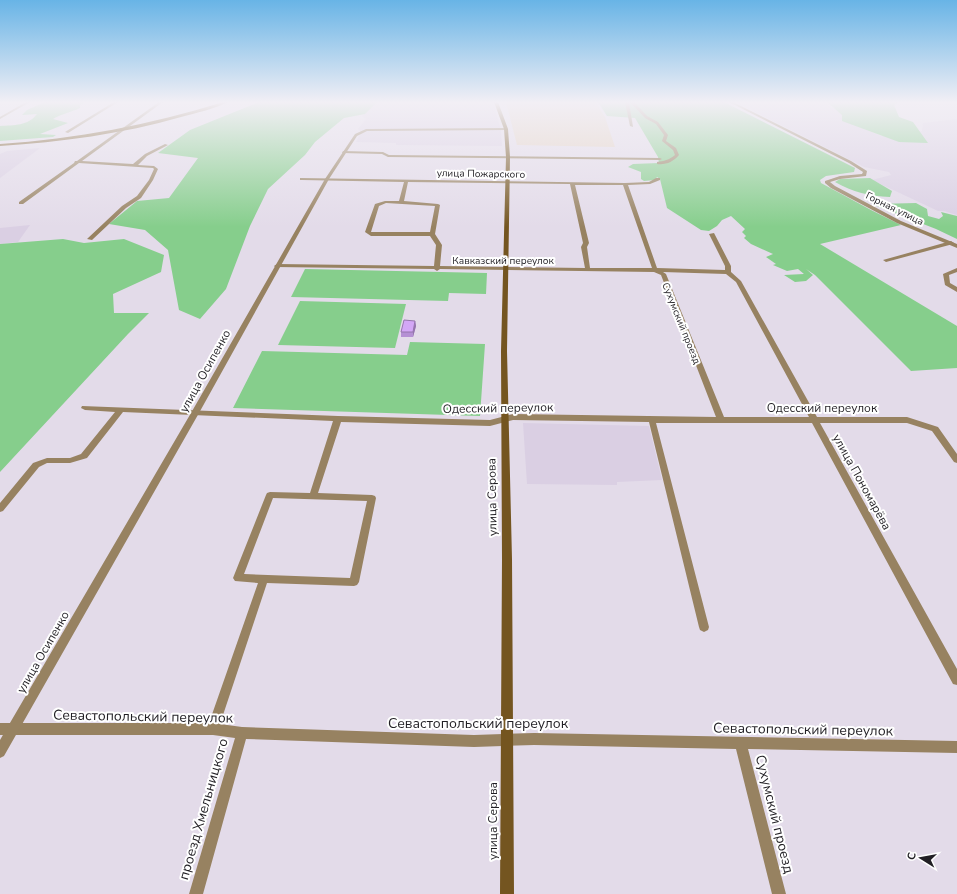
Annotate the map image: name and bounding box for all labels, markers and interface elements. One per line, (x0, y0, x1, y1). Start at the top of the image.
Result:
street label: улица Пожарского (437, 166, 526, 182)
street label: Горная улица (863, 189, 926, 229)
street label: Кавказский переулок (452, 254, 554, 268)
street label: Сухумский проезд (658, 280, 704, 366)
street label: улица Осипенко (176, 327, 234, 415)
street label: Одесский переулок (443, 399, 554, 417)
street label: Одесский переулок (767, 400, 878, 416)
street label: улица Пономарёва (829, 431, 895, 533)
street label: улица Серова (483, 458, 501, 536)
street label: улица Осипенко (13, 608, 73, 696)
street label: Севастопольский переулок (53, 705, 234, 728)
street label: Севастопольский переулок (388, 714, 569, 733)
street label: Севастопольский переулок (713, 718, 894, 741)
street label: проезд Хмельницкого (174, 736, 233, 882)
street label: Сухумский проезд (751, 753, 798, 875)
street label: улица Серова (485, 782, 501, 860)
north arrow (901, 838, 941, 878)
text: С (904, 851, 920, 861)

